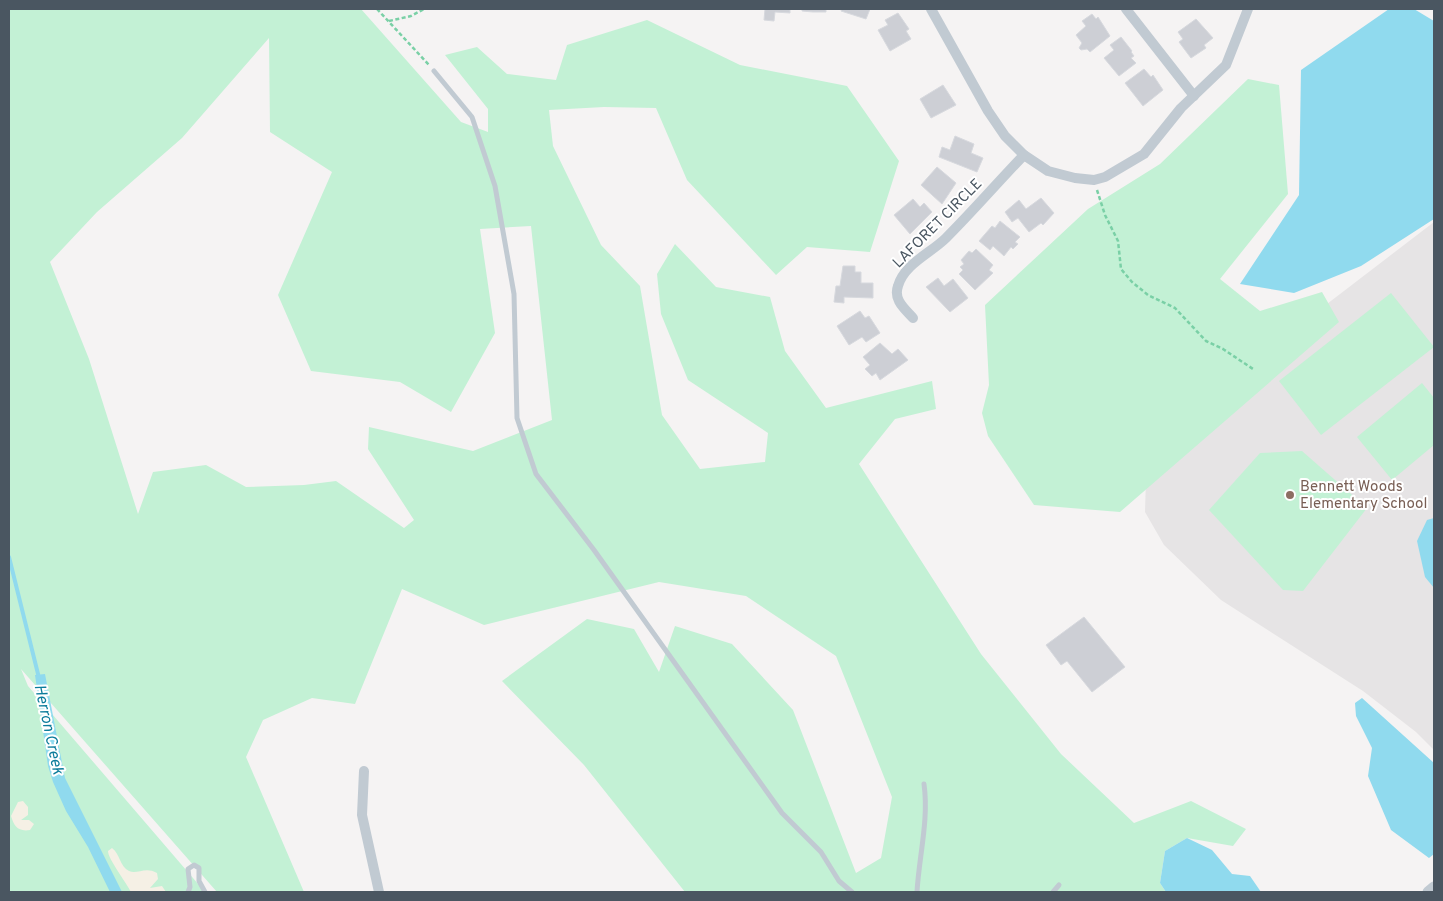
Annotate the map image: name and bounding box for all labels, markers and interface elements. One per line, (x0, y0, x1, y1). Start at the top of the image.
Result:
street label: LAFORET CIRCLE (889, 175, 987, 273)
place label: Bennett Woods Elementary School (1300, 478, 1427, 514)
marker: Bennett Woods Elementary School (1284, 489, 1296, 501)
water label: Herron Creek (29, 683, 68, 777)

